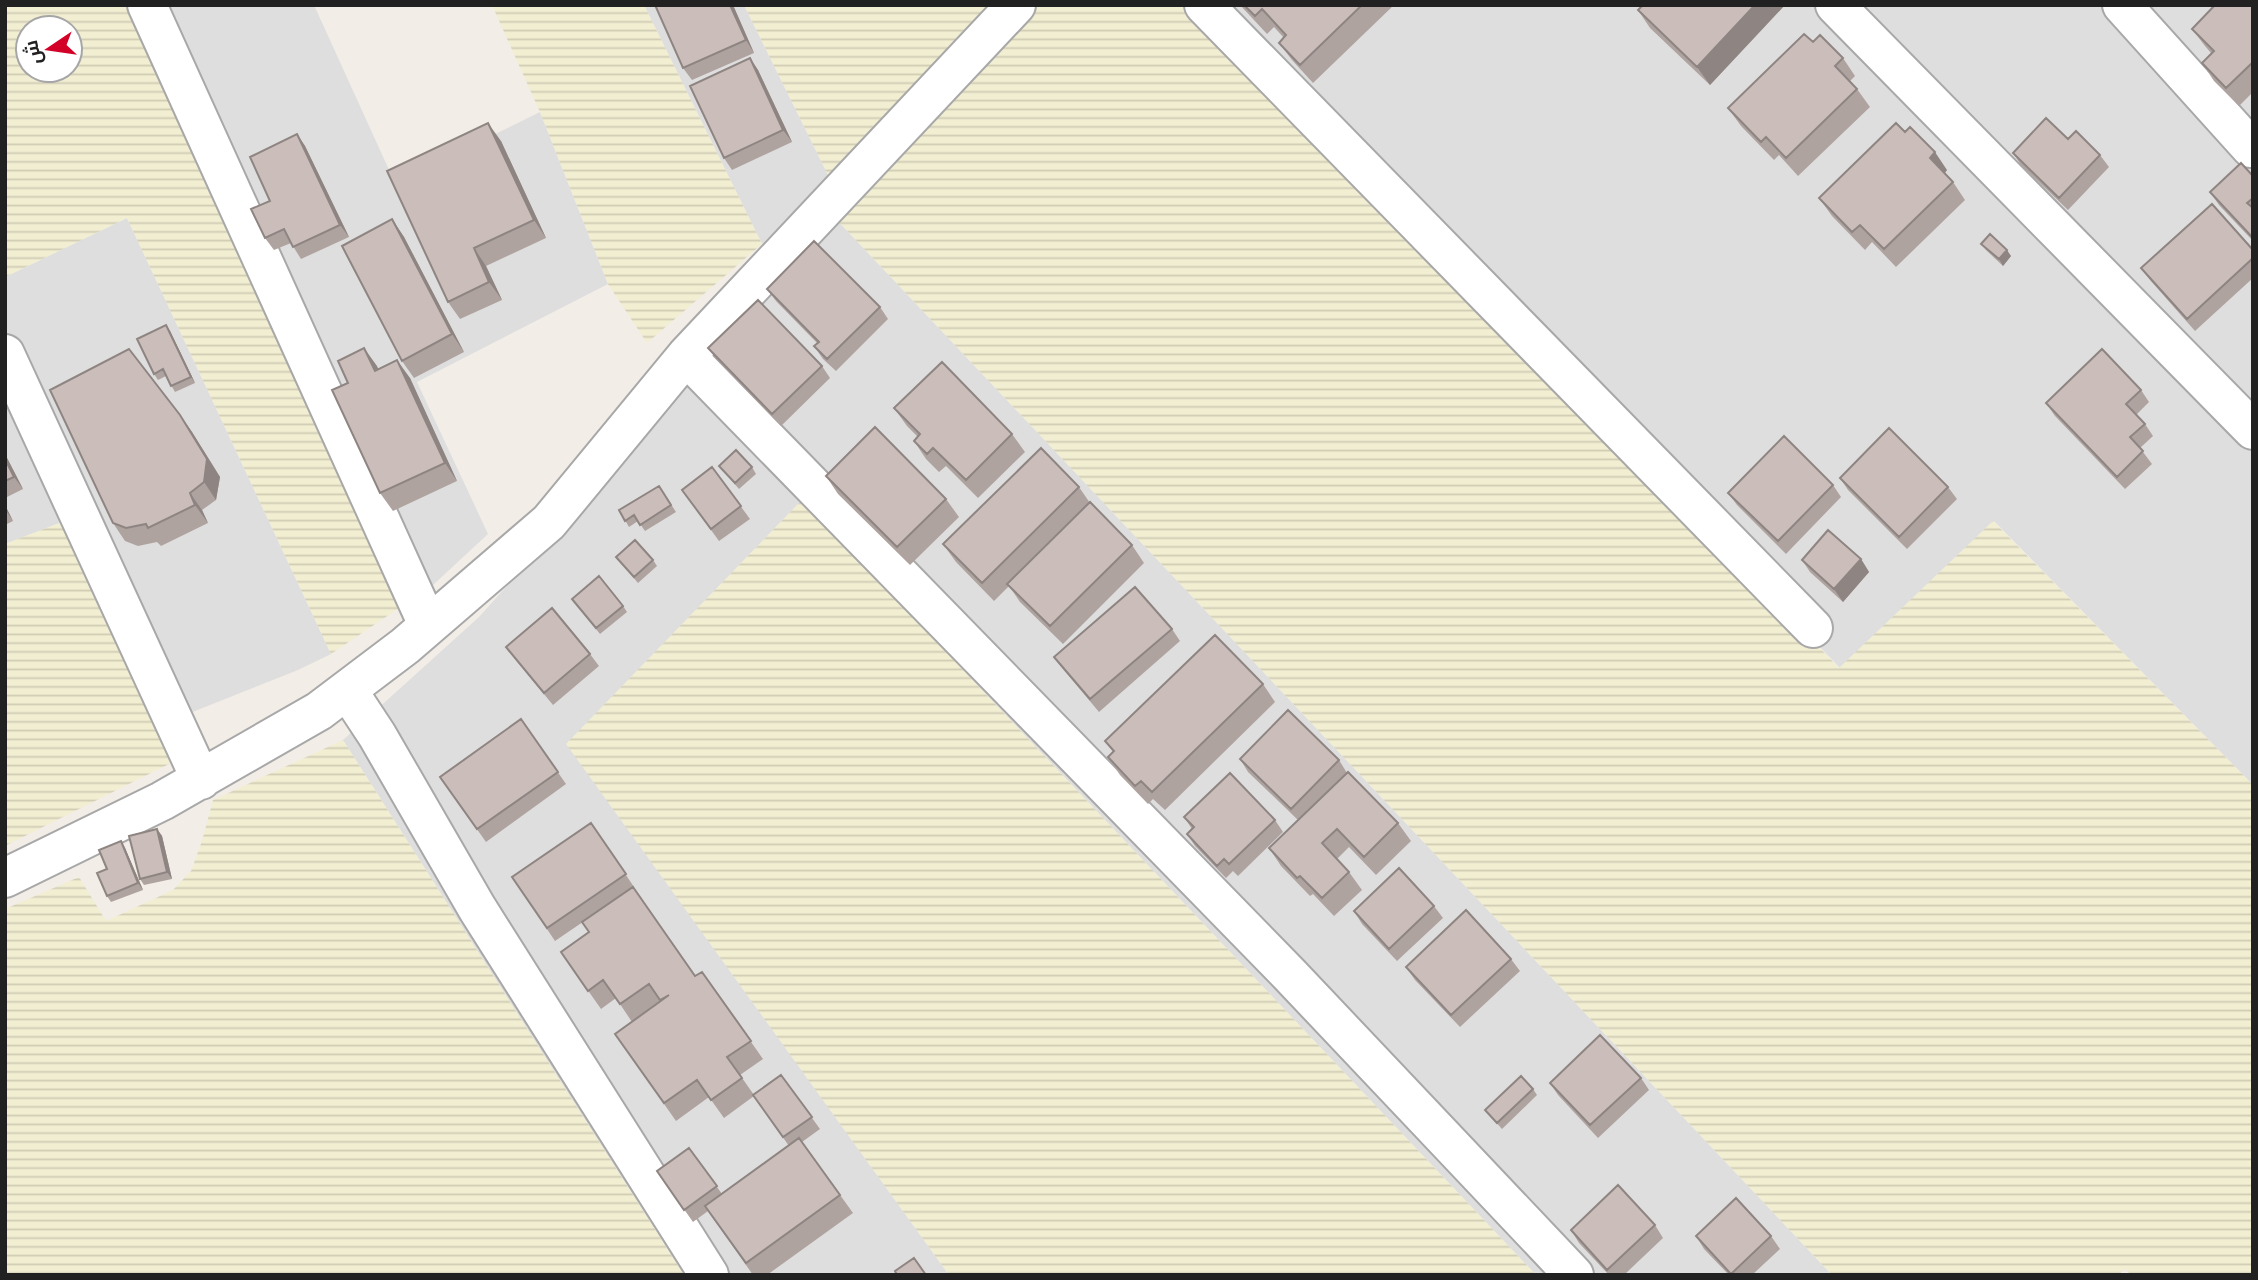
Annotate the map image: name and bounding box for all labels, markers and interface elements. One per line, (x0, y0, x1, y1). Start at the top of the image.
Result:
north arrow (14, 14, 84, 84)
text: ش (17, 38, 48, 68)

